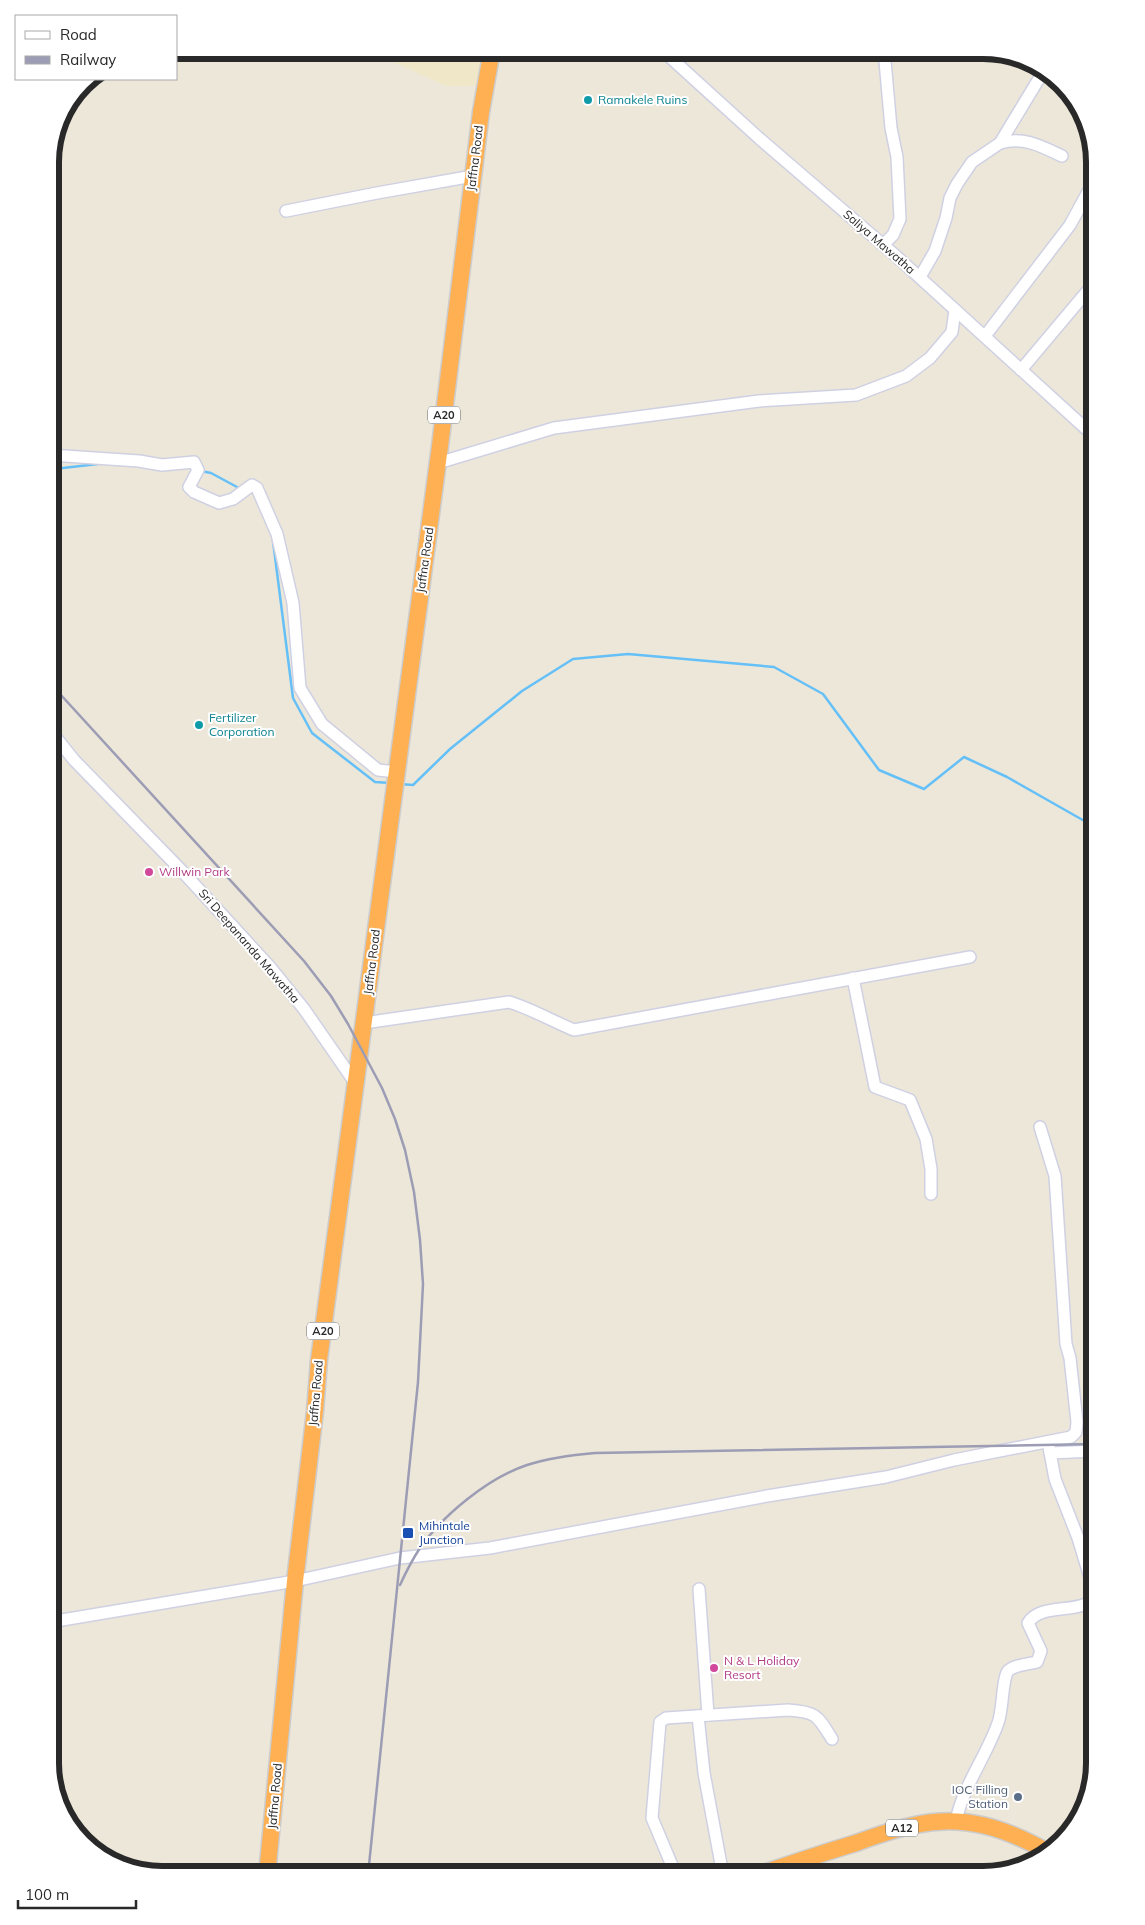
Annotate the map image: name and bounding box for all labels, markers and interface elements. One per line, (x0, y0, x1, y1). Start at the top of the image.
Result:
legend (15, 15, 178, 80)
text: Road (60, 25, 97, 44)
text: Railway (60, 50, 116, 69)
place label: Ramakele Ruins (598, 92, 687, 107)
marker: Ramakele Ruins (582, 94, 594, 106)
street label: Jaffna Road (463, 124, 486, 192)
street label: Saliya Mawatha (840, 206, 918, 277)
road number: A20 (428, 406, 460, 424)
street label: Jaffna Road (412, 526, 437, 594)
place label: Fertilizer Corporation (209, 710, 275, 739)
marker: Fertilizer Corporation (193, 719, 205, 731)
place label: Willwin Park (159, 864, 230, 879)
marker: Willwin Park (143, 866, 155, 878)
street label: Sri Deepananda Mawatha (196, 885, 303, 1006)
street label: Jaffna Road (360, 928, 383, 996)
road number: A20 (307, 1322, 339, 1340)
street label: Jaffna Road (305, 1359, 326, 1426)
place label: Mihintale Junction (419, 1518, 470, 1547)
marker: Mihintale Junction (401, 1526, 415, 1540)
place label: N & L Holiday Resort (724, 1653, 800, 1682)
marker: N & L Holiday Resort (708, 1662, 720, 1674)
street label: Jaffna Road (264, 1762, 285, 1829)
place label: IOC Filling Station (952, 1782, 1008, 1811)
marker: IOC Filling Station (1012, 1791, 1024, 1803)
road number: A12 (886, 1820, 918, 1836)
scale bar (18, 1878, 135, 1910)
text: 100 m (25, 1885, 69, 1904)

